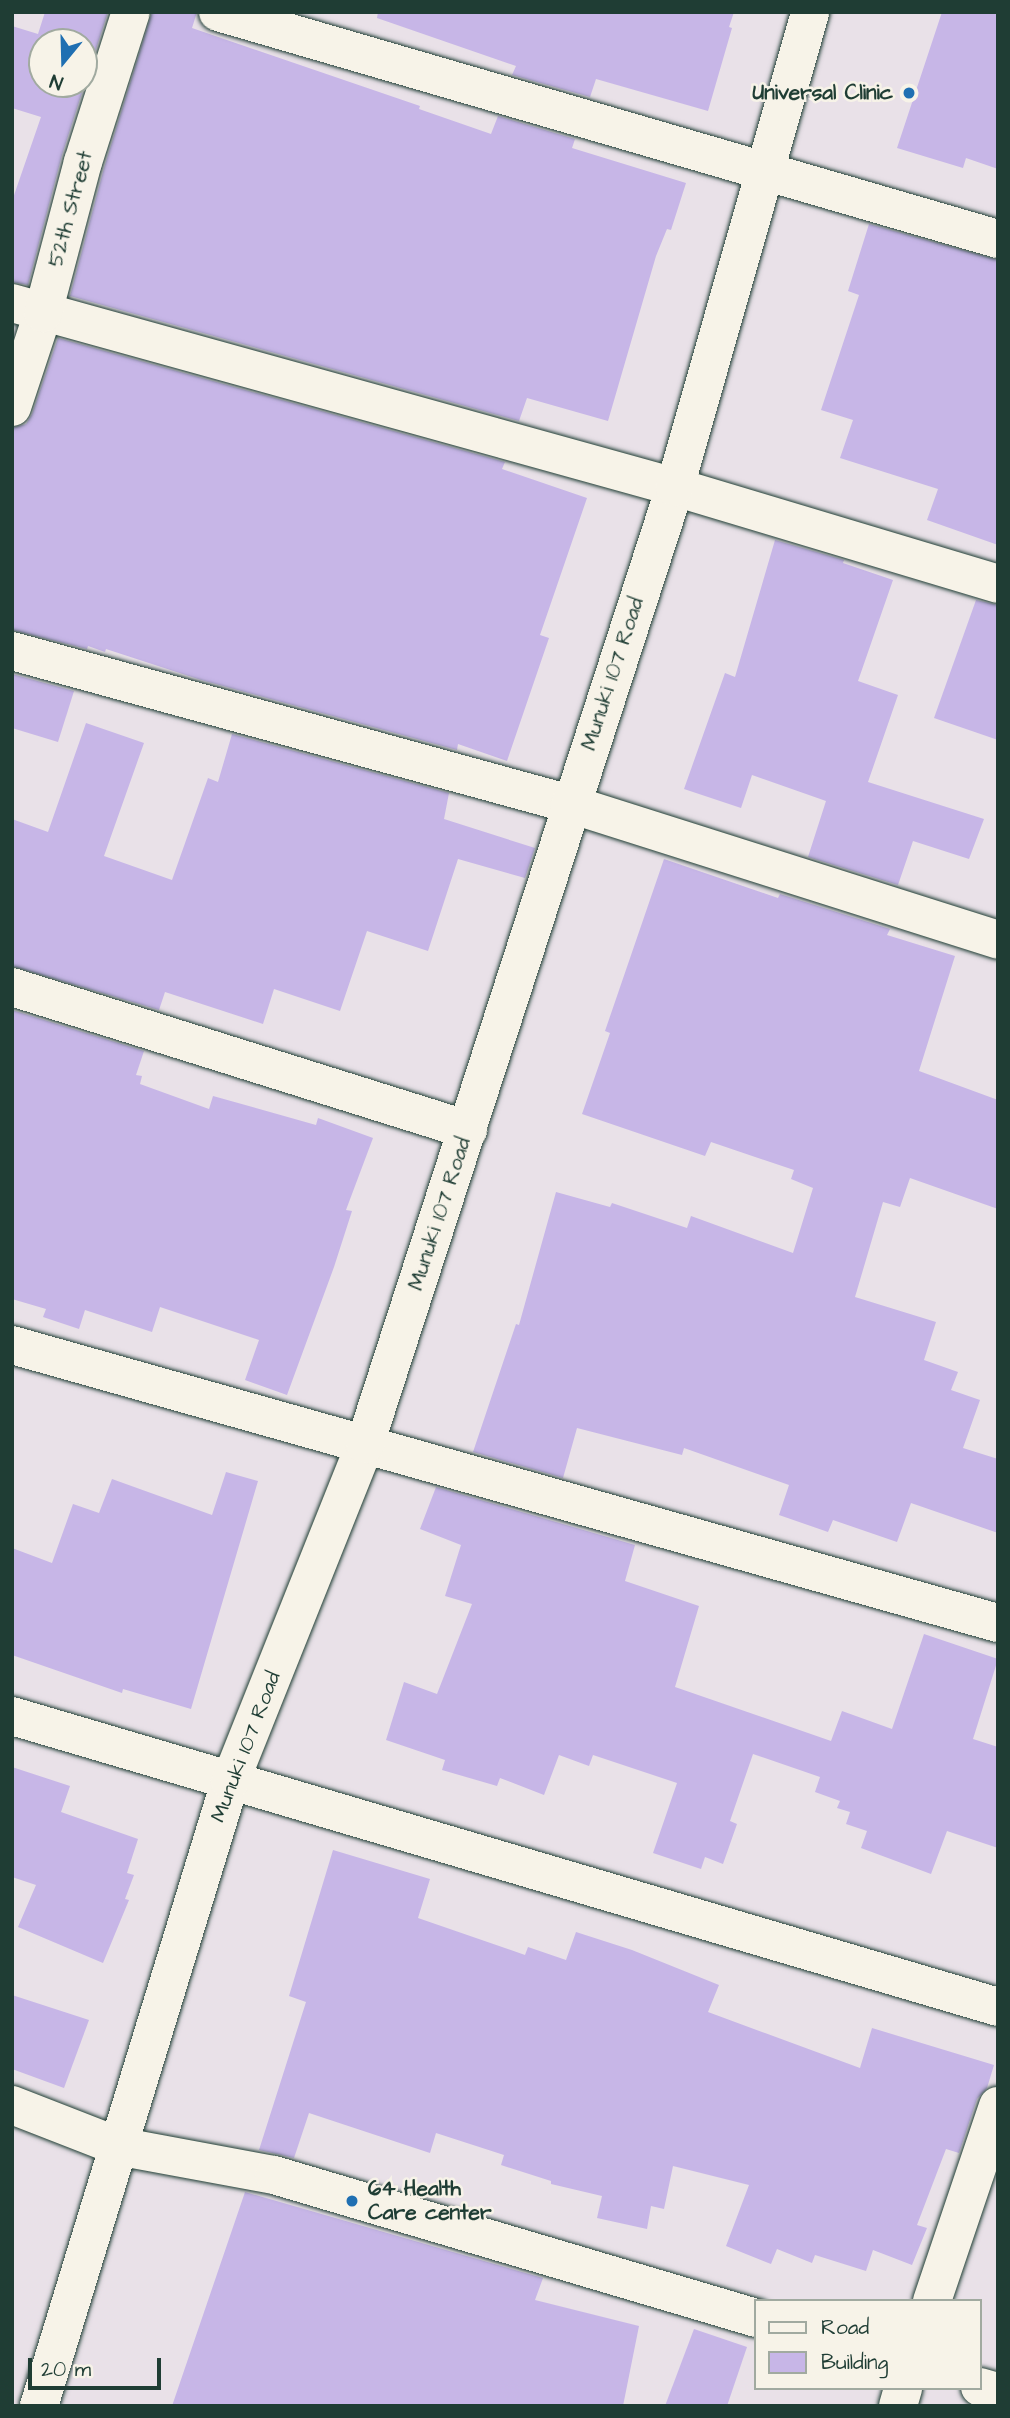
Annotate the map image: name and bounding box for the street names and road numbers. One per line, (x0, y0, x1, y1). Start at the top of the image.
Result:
street label: 52th Street (43, 148, 99, 270)
street label: Munuki 107 Road (576, 594, 650, 754)
street label: Munuki 107 Road (403, 1134, 477, 1294)
street label: Munuki 107 Road (206, 1668, 286, 1826)

